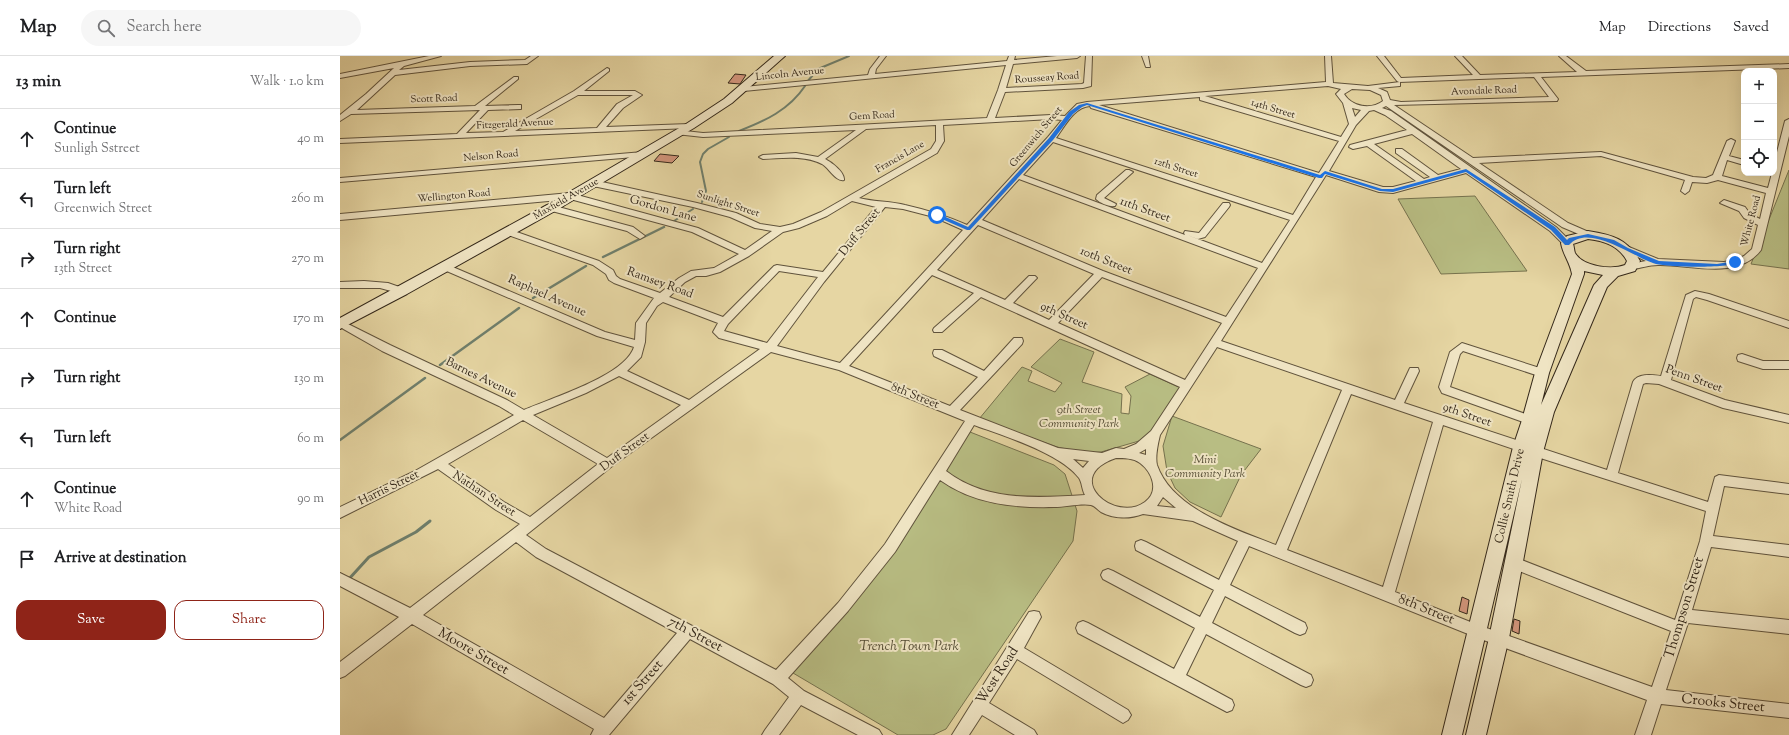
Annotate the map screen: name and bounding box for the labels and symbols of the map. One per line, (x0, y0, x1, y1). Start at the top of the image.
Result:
street label: Lincoln Avenue (755, 63, 825, 85)
street label: Rousseay Road (1014, 68, 1080, 88)
street label: Avondale Road (1451, 82, 1518, 100)
street label: Scott Road (410, 91, 458, 107)
street label: 14th Street (1249, 95, 1298, 123)
street label: Greenwich Street (1006, 103, 1066, 171)
street label: Gem Road (849, 107, 896, 125)
street label: Fitzgerald Avenue (476, 114, 554, 134)
street label: Francis Lane (873, 137, 927, 177)
street label: Nelson Road (463, 146, 519, 166)
street label: 12th Street (1152, 154, 1200, 182)
street label: Maxfield Avenue (531, 174, 602, 224)
street label: Wellington Road (417, 185, 491, 207)
street label: Sunlight Street (695, 187, 762, 221)
street label: Gordon Lane (627, 191, 699, 227)
street label: 11th Street (1117, 193, 1173, 227)
street label: White Road (1737, 193, 1765, 248)
street label: Duff Street (835, 204, 885, 260)
route start (928, 206, 946, 224)
street label: 10th Street (1077, 242, 1135, 280)
route end (1726, 253, 1744, 271)
street label: Ramsey Road (624, 263, 696, 303)
street label: Raphael Avenue (505, 271, 590, 322)
street label: 9th Street (1037, 298, 1091, 334)
street label: Barnes Avenue (442, 353, 520, 403)
street label: Penn Street (1663, 360, 1725, 398)
street label: 8th Street (888, 378, 942, 414)
street label: 9th Street (1440, 398, 1494, 432)
park label: 9th Street Community Park (1039, 401, 1120, 433)
street label: Duff Street (597, 428, 653, 476)
street label: Collie Smith Drive (1490, 446, 1530, 545)
park label: Mini Community Park (1165, 451, 1246, 483)
street label: Harris Street (356, 466, 422, 510)
street label: Nathan Street (449, 467, 519, 521)
street label: Thompson Street (1660, 555, 1710, 661)
street label: 8th Street (1395, 590, 1457, 630)
street label: 7th Street (664, 612, 726, 658)
street label: Moore Street (434, 624, 512, 680)
park label: Trench Town Park (859, 637, 959, 657)
street label: West Road (972, 643, 1024, 709)
street label: 1st Street (618, 656, 668, 710)
street label: Crooks Street (1680, 690, 1766, 718)

